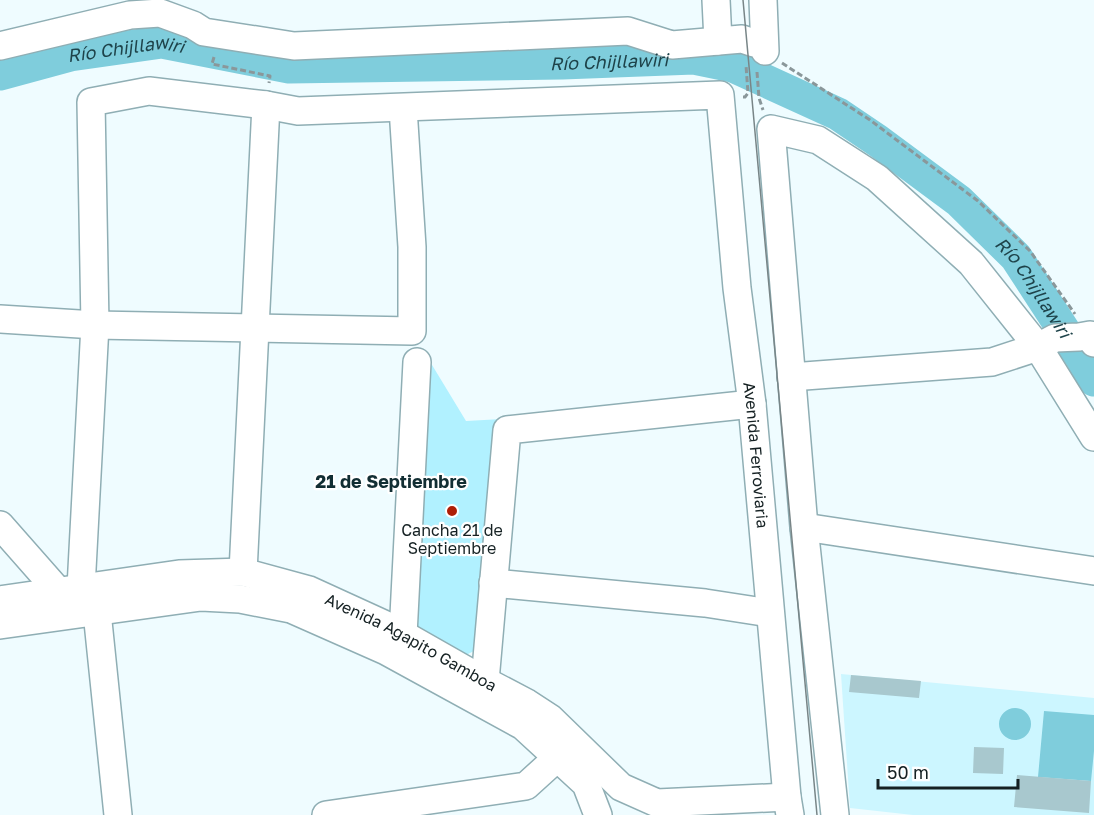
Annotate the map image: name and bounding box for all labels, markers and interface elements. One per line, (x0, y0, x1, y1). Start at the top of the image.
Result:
water label: Río Chijllawiri (66, 30, 188, 66)
water label: Río Chijllawiri (550, 48, 671, 74)
water label: Río Chijllawiri (991, 232, 1078, 344)
street label: Avenida Ferroviaria (739, 381, 773, 529)
district label: 21 de Septiembre (315, 470, 467, 492)
marker: Cancha 21 de Septiembre (445, 504, 459, 518)
place label: Cancha 21 de Septiembre (401, 520, 503, 558)
street label: Avenida Agapito Gamboa (322, 589, 500, 695)
scale bar (878, 752, 1018, 790)
text: 50 m (887, 761, 929, 783)

